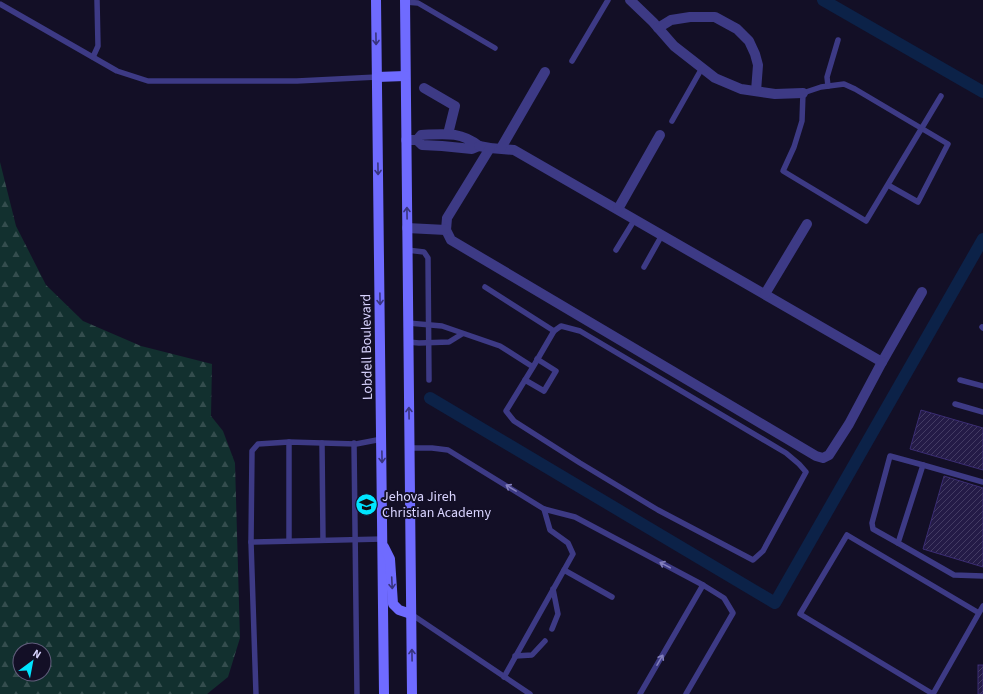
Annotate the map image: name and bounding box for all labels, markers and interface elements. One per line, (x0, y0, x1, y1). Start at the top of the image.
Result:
one-way arrow (372, 32, 380, 45)
one-way arrow (374, 162, 382, 175)
one-way arrow (403, 207, 411, 220)
one-way arrow (376, 292, 384, 305)
street label: Lobdell Boulevard (356, 294, 378, 400)
one-way arrow (405, 407, 413, 420)
one-way arrow (378, 450, 386, 463)
one-way arrow (505, 484, 517, 492)
place label: Jehova Jireh Christian Academy (382, 487, 491, 523)
school or university icon: Jehova Jireh Christian Academy (353, 491, 379, 517)
one-way arrow (659, 561, 671, 569)
one-way arrow (388, 576, 395, 589)
north arrow (12, 642, 52, 682)
text: N (30, 646, 44, 662)
one-way arrow (408, 649, 416, 662)
one-way arrow (656, 654, 664, 666)

